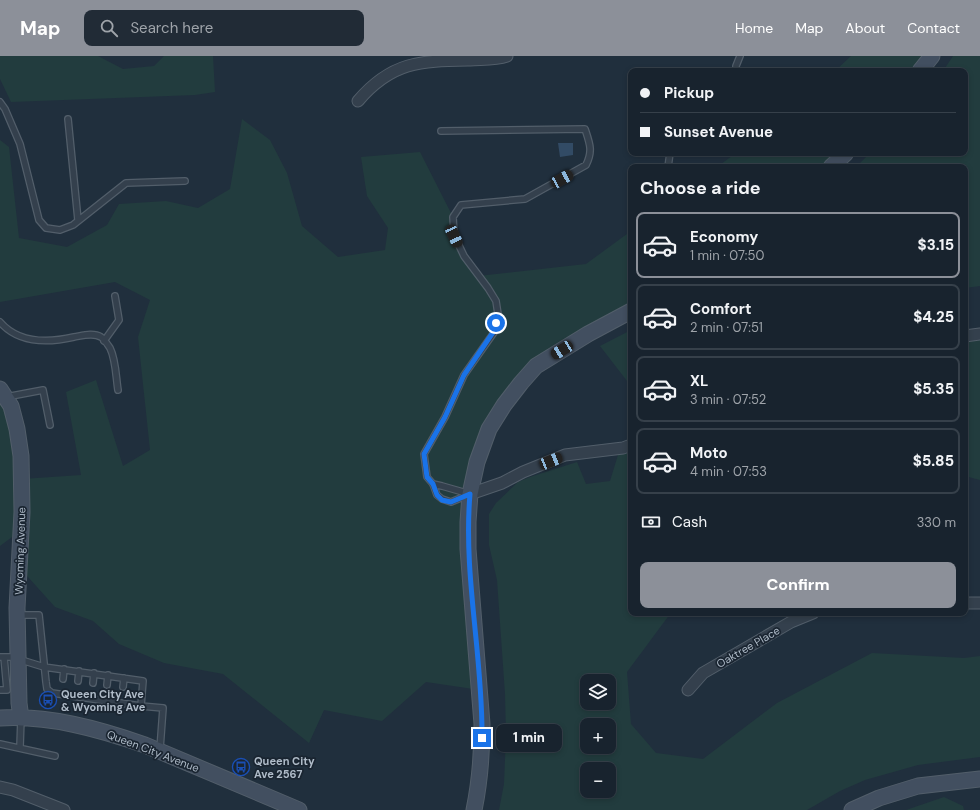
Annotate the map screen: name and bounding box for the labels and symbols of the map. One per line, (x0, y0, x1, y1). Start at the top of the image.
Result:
car (549, 168, 575, 190)
car (443, 223, 465, 249)
route start (487, 314, 505, 332)
car (549, 339, 575, 361)
car (538, 451, 564, 471)
street label: Wyoming Avenue (11, 507, 29, 595)
street label: Oaktree Place (714, 623, 782, 671)
place label: Queen City Ave & Wyoming Ave (61, 687, 146, 714)
bus stop icon: Queen City Ave & Wyoming Ave (38, 690, 58, 710)
callout: 1 min (496, 724, 562, 752)
street label: Queen City Avenue (105, 727, 201, 775)
route end (473, 729, 491, 747)
place label: Queen City Ave 2567 (254, 754, 315, 781)
bus stop icon: Queen City Ave 2567 (231, 757, 251, 777)

